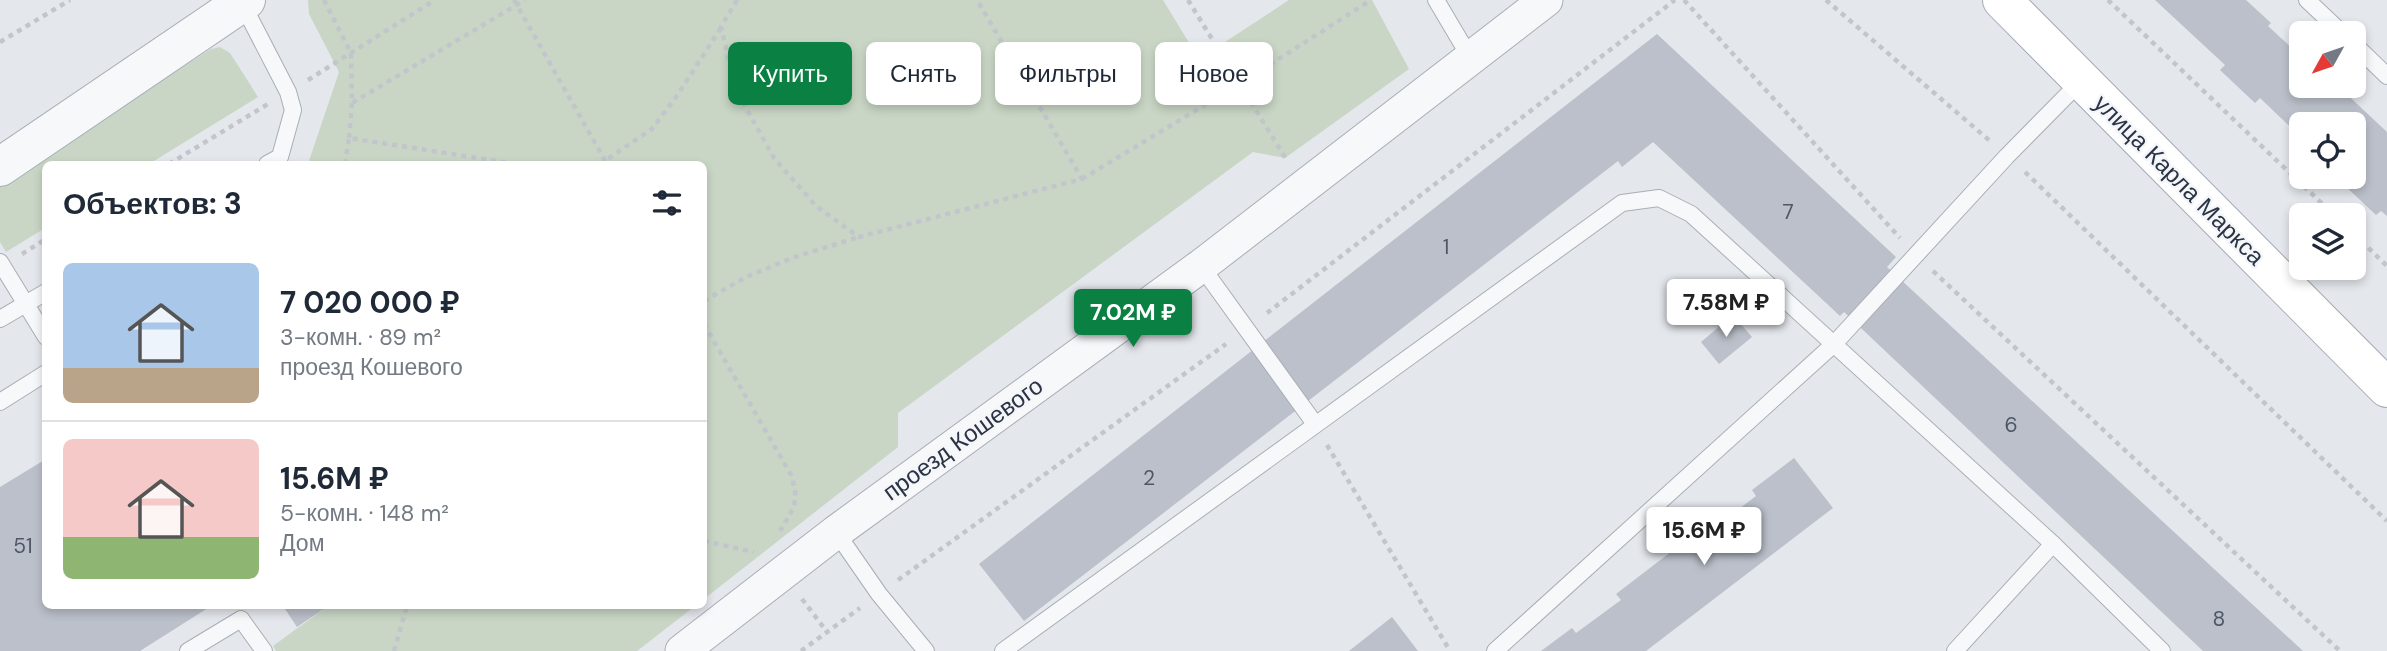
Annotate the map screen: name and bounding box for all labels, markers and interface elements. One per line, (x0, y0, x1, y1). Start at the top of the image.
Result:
north arrow (2289, 21, 2366, 98)
map controls (2289, 21, 2366, 280)
chip: Купить (728, 42, 852, 105)
chip: Снять (866, 42, 981, 105)
chip: Фильтры (995, 42, 1141, 105)
chip: Новое (1155, 42, 1273, 105)
street label: улица Карла Маркса (2087, 88, 2272, 272)
button: locate (2289, 112, 2366, 189)
text: Объектов: 3 (63, 184, 242, 223)
icon: filters (648, 184, 686, 222)
house number: 7 (1782, 198, 1794, 226)
button: layers (2289, 203, 2366, 280)
house number: 1 (1443, 233, 1449, 261)
pin: 7.58M ₽ (1661, 280, 1791, 339)
text: 7 020 000 ₽ (280, 283, 460, 322)
text: 7.58M ₽ (1683, 287, 1769, 317)
pin: 7.02M ₽ (1068, 290, 1198, 349)
icon: home (119, 291, 203, 375)
text: 7.02M ₽ (1090, 297, 1176, 327)
text: 3-комн. · 89 m² (280, 322, 441, 352)
text: проезд Кошевого (280, 352, 463, 382)
street label: проезд Кошевого (876, 370, 1049, 507)
house number: 6 (2004, 411, 2018, 439)
text: 15.6M ₽ (280, 459, 389, 498)
house number: 2 (1143, 464, 1155, 492)
icon: home (119, 467, 203, 551)
text: 5-комн. · 148 m² (280, 498, 449, 528)
pin: 15.6M ₽ (1639, 508, 1769, 567)
text: 15.6M ₽ (1662, 515, 1746, 545)
text: Дом (280, 528, 324, 558)
house number: 51 (13, 532, 33, 560)
house number: 8 (2213, 605, 2225, 633)

